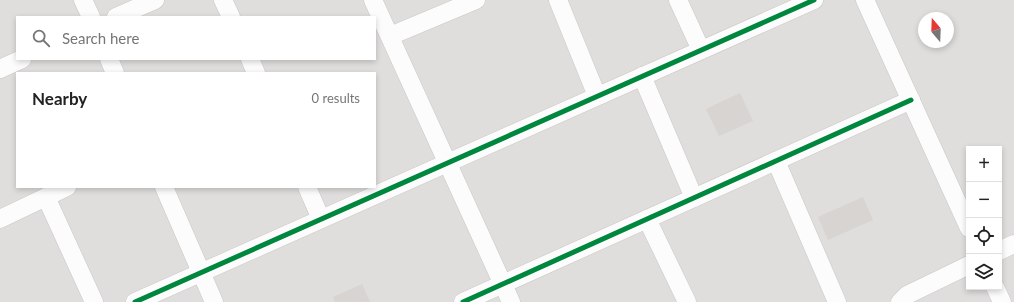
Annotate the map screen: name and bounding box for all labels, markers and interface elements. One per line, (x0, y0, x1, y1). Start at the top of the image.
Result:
north arrow (918, 12, 954, 48)
search box (16, 16, 376, 60)
icon: search (30, 27, 52, 49)
text: Search here (62, 29, 139, 47)
text: Nearby (32, 88, 87, 109)
text: 0 results (312, 90, 360, 106)
map controls (966, 146, 1002, 290)
button: + (966, 146, 1002, 182)
button: − (966, 182, 1002, 218)
button: locate (966, 218, 1002, 254)
button: layers (966, 254, 1002, 290)

